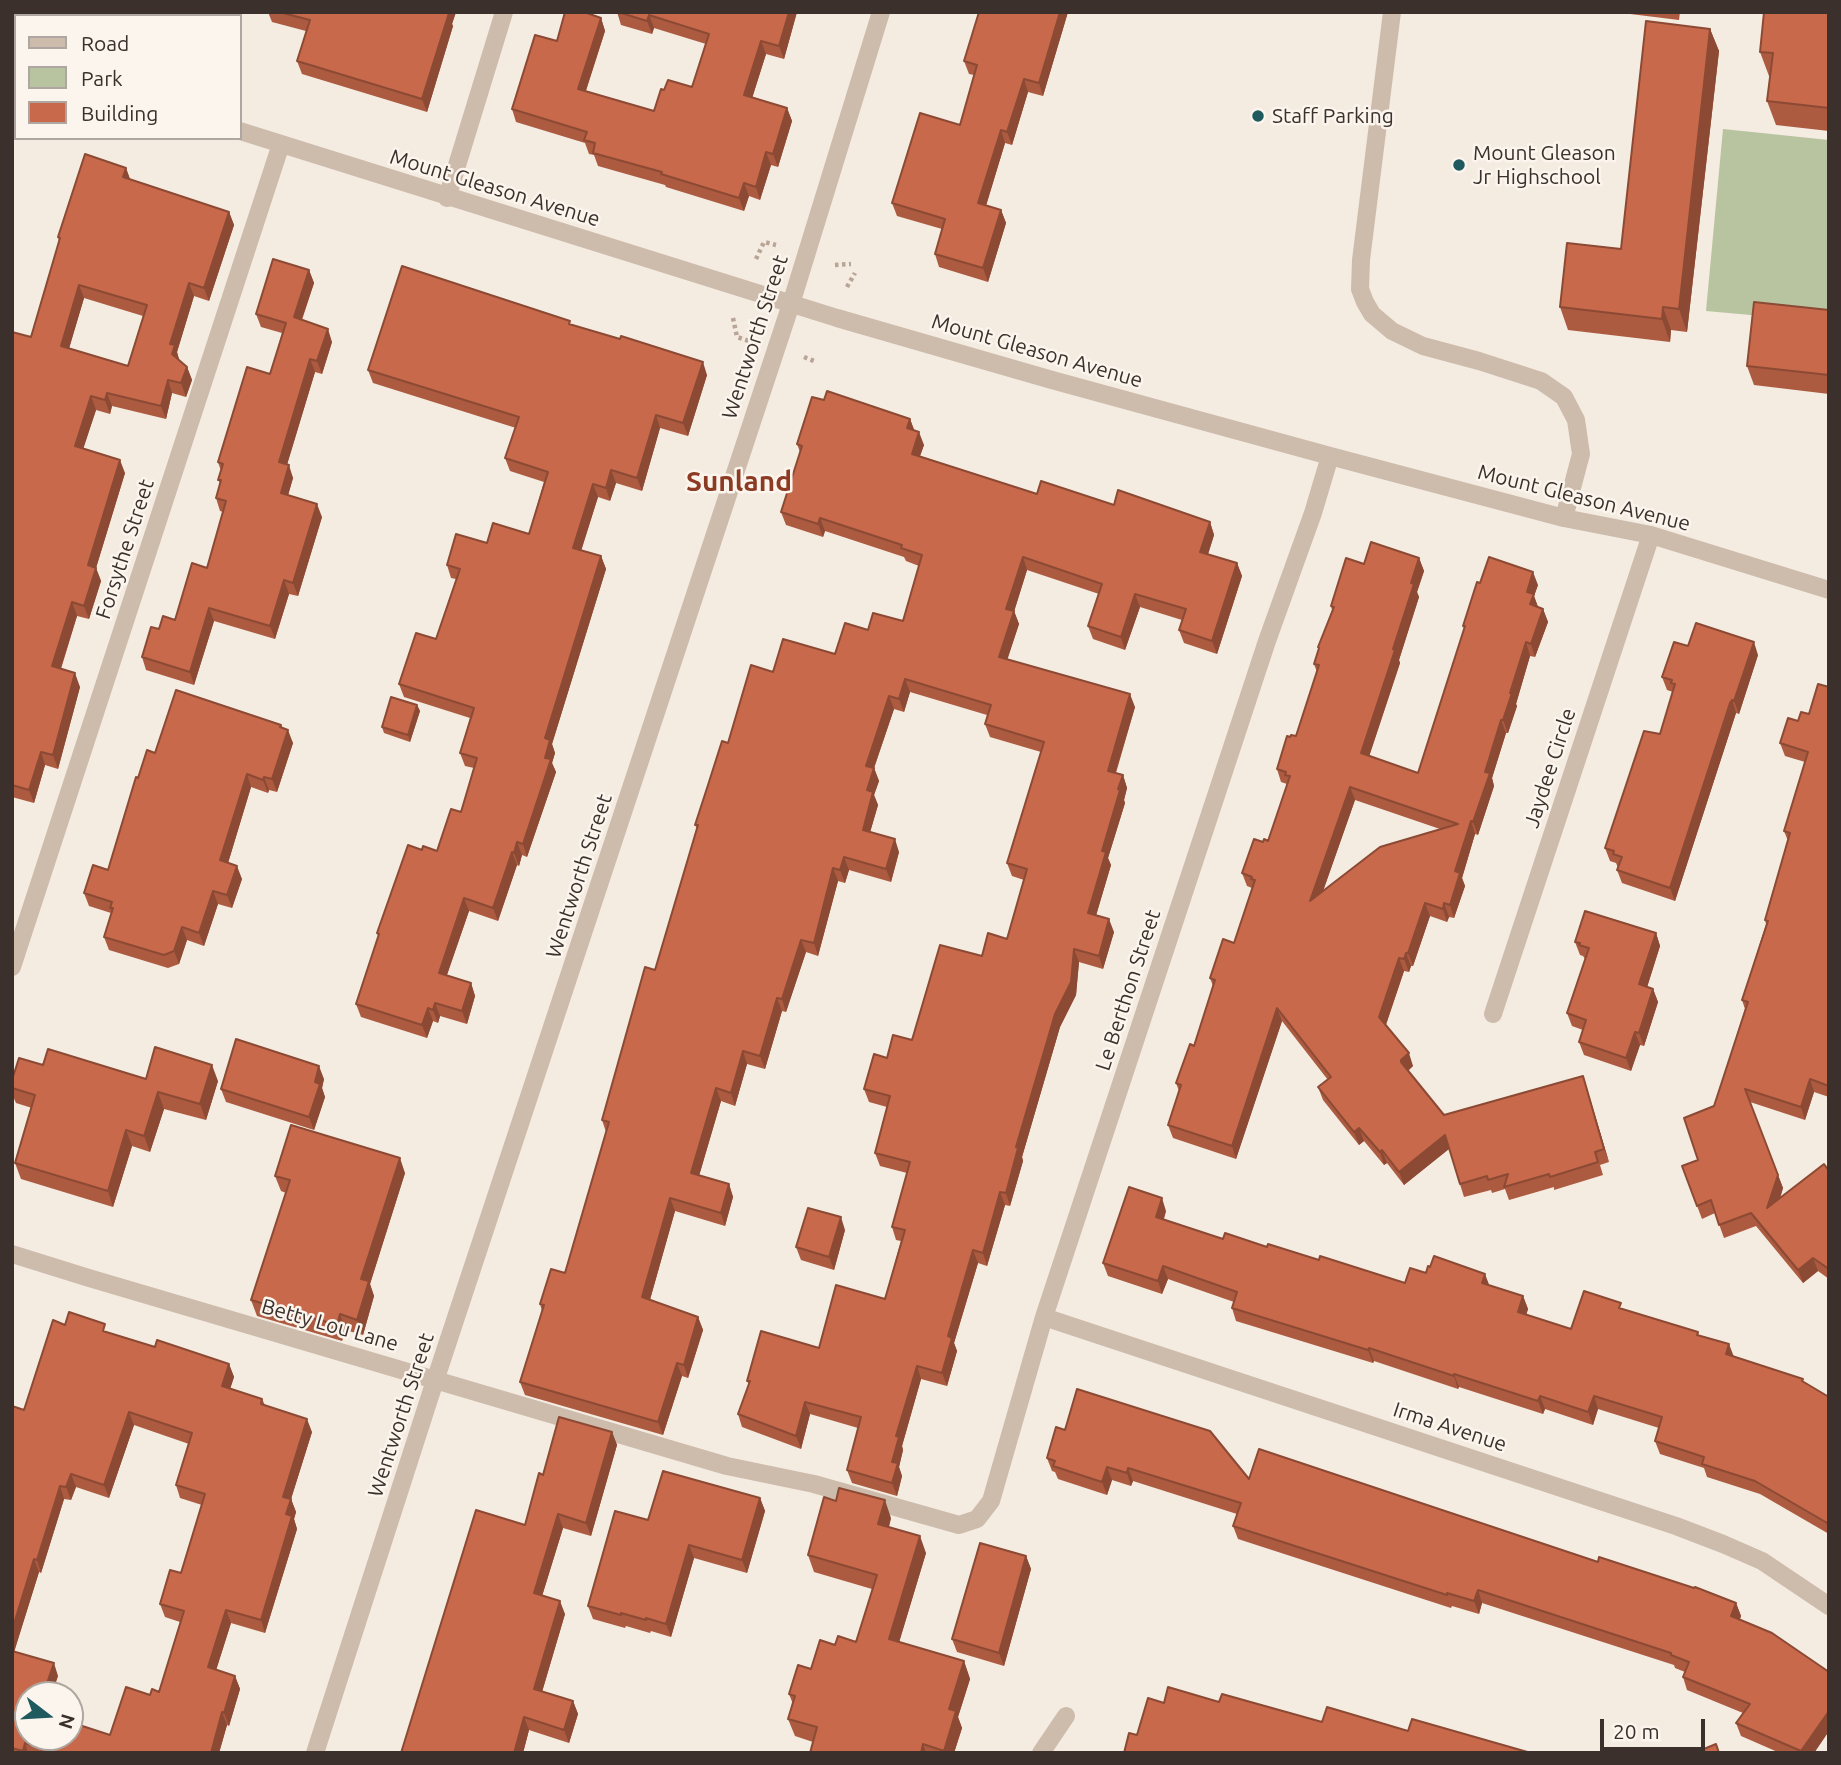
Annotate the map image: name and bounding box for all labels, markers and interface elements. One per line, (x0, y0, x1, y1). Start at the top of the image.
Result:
legend (14, 14, 242, 140)
text: Road (81, 31, 129, 55)
text: Park (81, 66, 123, 90)
text: Building (81, 101, 158, 125)
place label: Staff Parking (1272, 103, 1394, 129)
marker: Staff Parking (1250, 108, 1266, 124)
place label: Mount Gleason Jr Highschool (1473, 140, 1616, 190)
street label: Mount Gleason Avenue (387, 144, 603, 232)
marker: Mount Gleason Jr Highschool (1451, 157, 1467, 173)
street label: Wentworth Street (717, 252, 793, 422)
street label: Mount Gleason Avenue (929, 309, 1145, 393)
street label: Mount Gleason Avenue (1475, 459, 1693, 537)
district label: Sunland (686, 465, 792, 499)
street label: Forsythe Street (90, 476, 160, 622)
street label: Jaydee Circle (1519, 705, 1581, 831)
street label: Wentworth Street (541, 791, 617, 961)
street label: Le Berthon Street (1090, 906, 1166, 1074)
street label: Betty Lou Lane (259, 1293, 401, 1357)
street label: Wentworth Street (363, 1330, 439, 1500)
street label: Irma Avenue (1390, 1397, 1510, 1457)
north arrow (14, 1681, 84, 1751)
scale bar (1603, 1706, 1708, 1750)
text: N (55, 1712, 80, 1732)
text: 20 m (1613, 1719, 1660, 1743)

